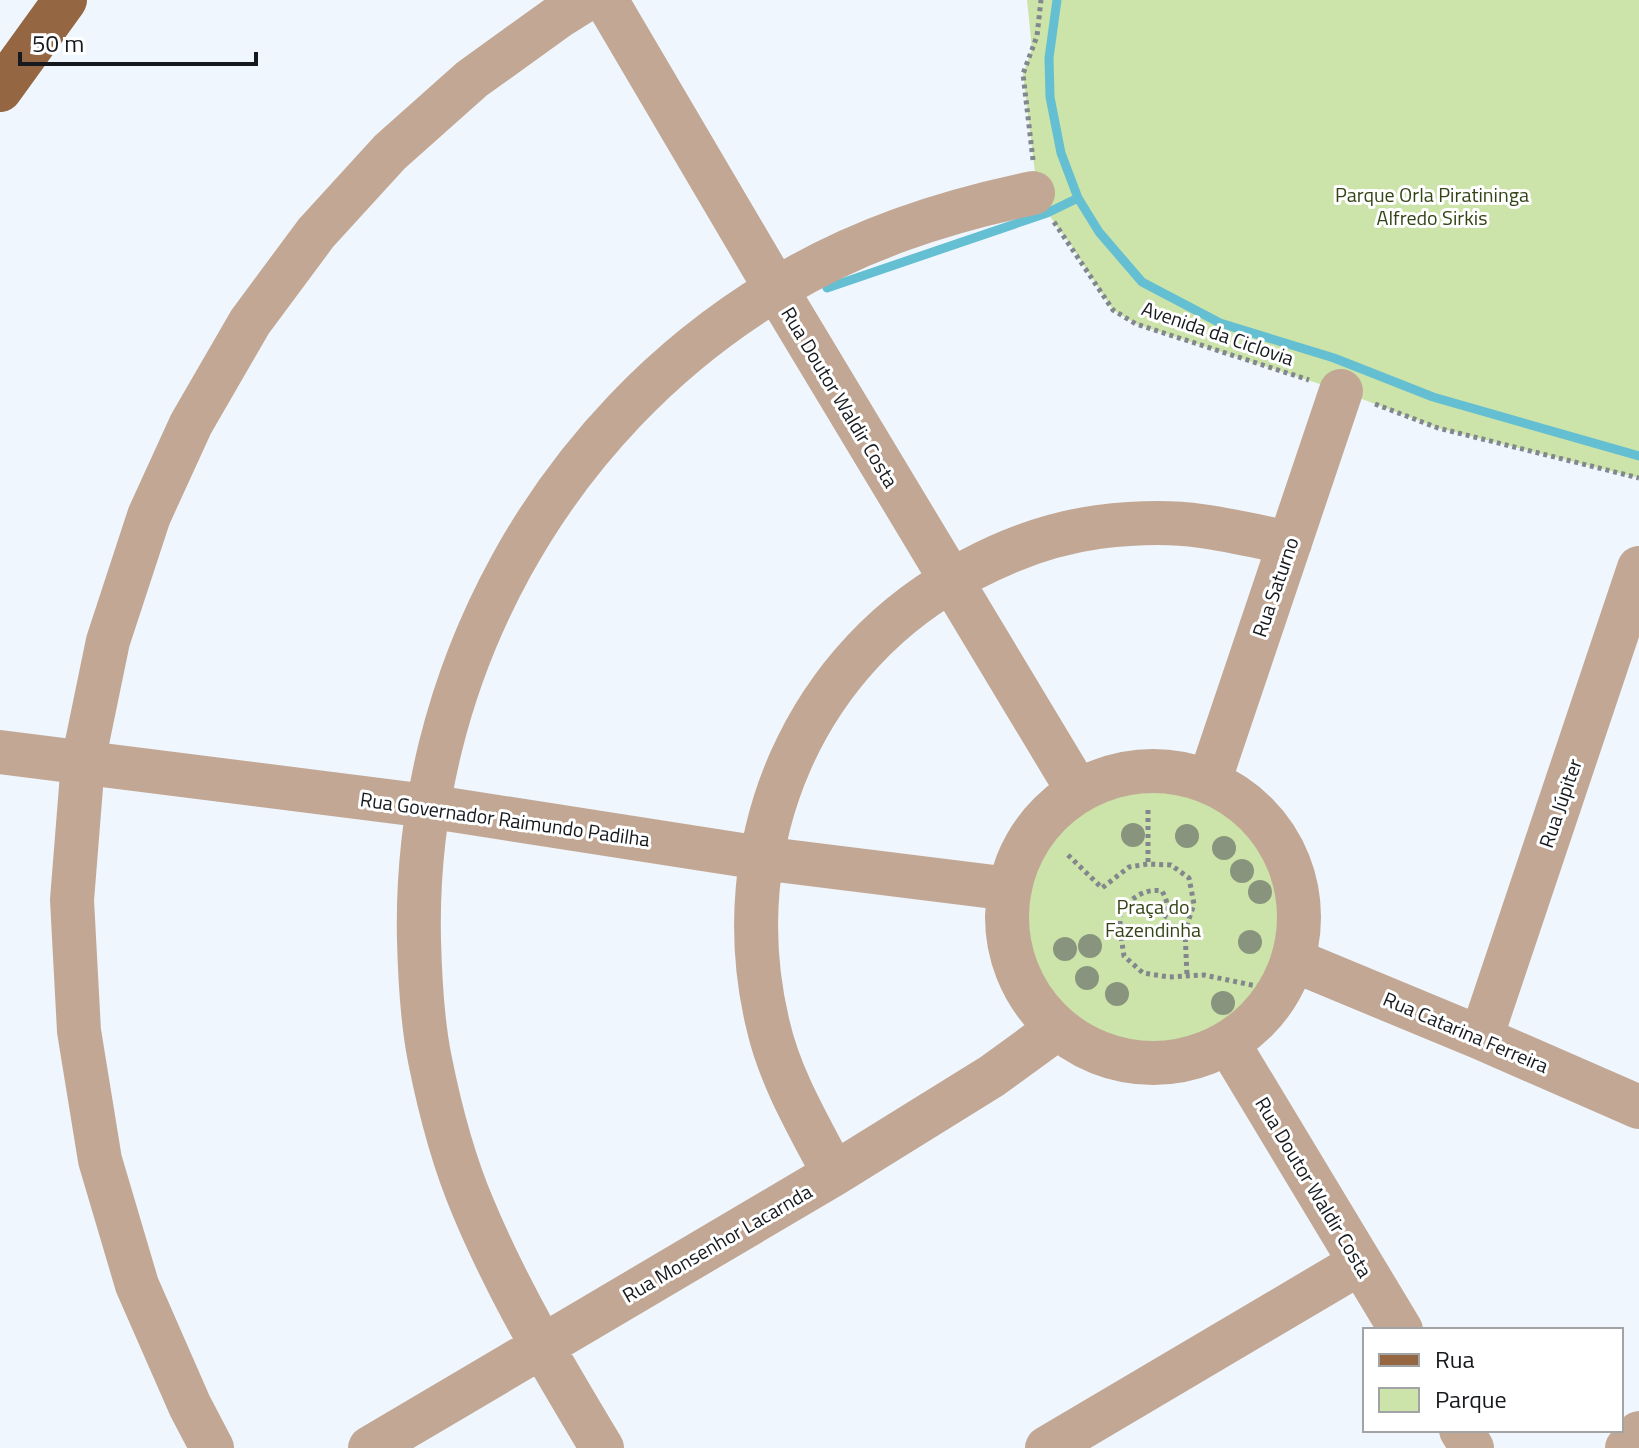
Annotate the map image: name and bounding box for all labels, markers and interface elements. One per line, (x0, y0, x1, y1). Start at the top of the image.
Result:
scale bar (20, 16, 256, 66)
text: 50 m (32, 25, 84, 61)
park label: Parque Orla Piratininga Alfredo Sirkis (1335, 179, 1529, 233)
street label: Avenida da Ciclovia (1138, 292, 1298, 374)
street label: Rua Doutor Waldir Costa (774, 301, 906, 493)
street label: Rua Saturno (1243, 533, 1307, 641)
street label: Rua Júpiter (1530, 754, 1590, 852)
street label: Rua Governador Raimundo Padilha (358, 783, 652, 855)
park label: Praça do Fazendinha (1105, 891, 1201, 945)
street label: Rua Catarina Ferreira (1378, 983, 1554, 1081)
street label: Rua Doutor Waldir Costa (1248, 1091, 1380, 1283)
street label: Rua Monsenhor Lacarnda (616, 1176, 818, 1310)
legend (1363, 1328, 1623, 1432)
text: Rua (1435, 1341, 1474, 1377)
text: Parque (1435, 1381, 1507, 1417)

